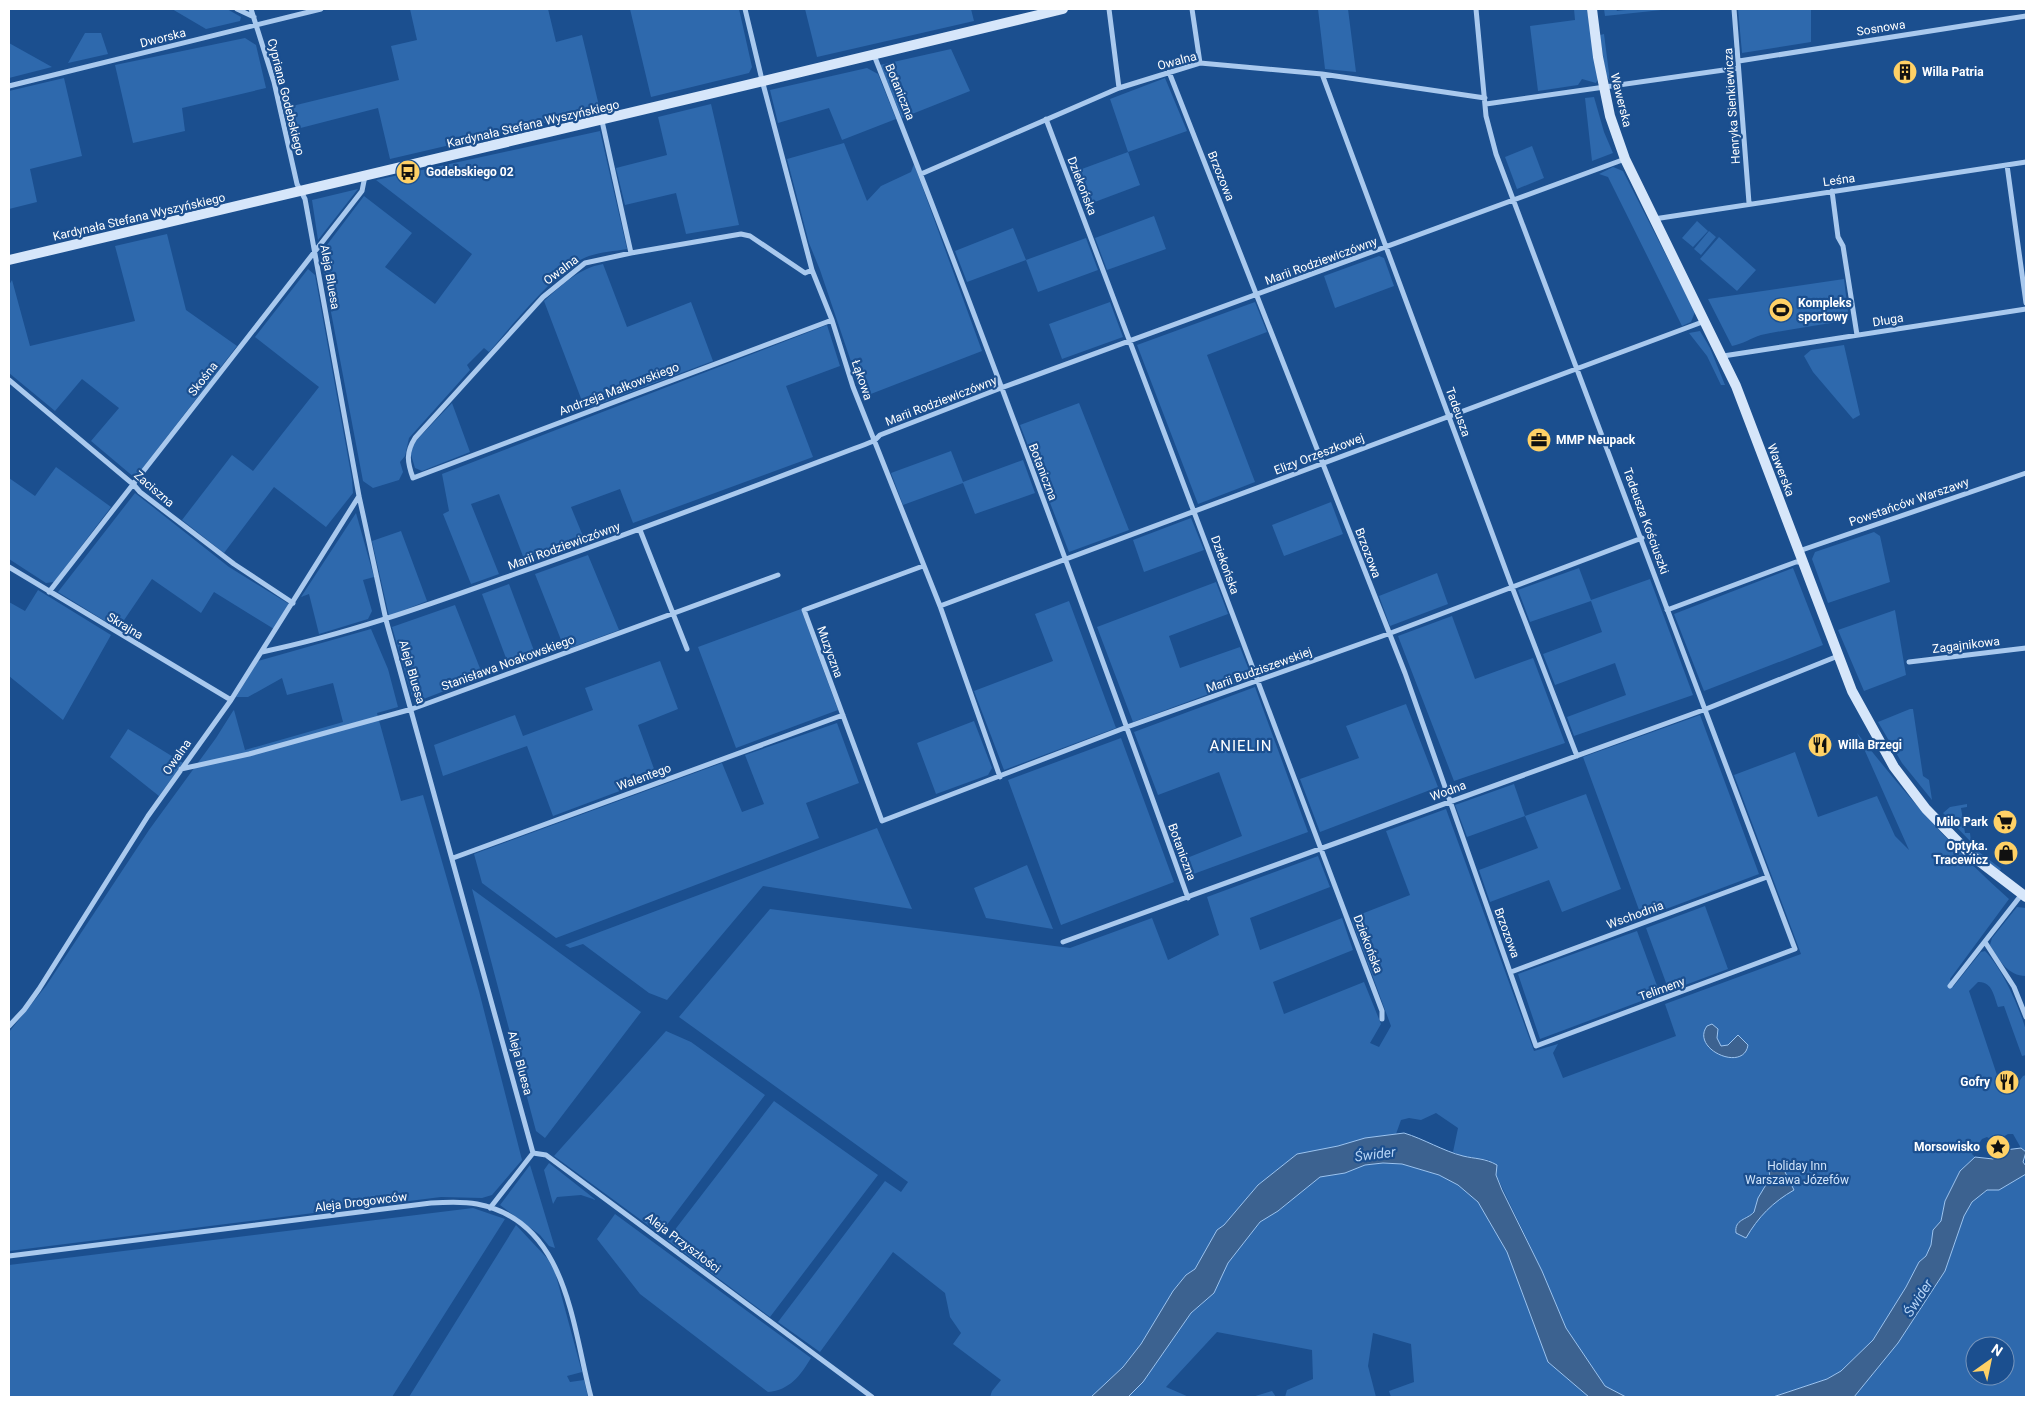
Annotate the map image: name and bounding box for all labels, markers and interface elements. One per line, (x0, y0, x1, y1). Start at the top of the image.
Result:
street label: Sosnowa (1856, 17, 1906, 39)
street label: Dworska (139, 26, 187, 50)
street label: Cypriana Godebskiego (265, 37, 307, 157)
street label: Henryka Sienkiewicza (1721, 48, 1743, 164)
street label: Owalna (1156, 49, 1198, 73)
building icon: Willa Patria (1892, 59, 1918, 85)
street label: Botaniczna (882, 62, 918, 122)
place label: Willa Patria (1922, 65, 1984, 79)
street label: Wawerska (1608, 72, 1634, 128)
street label: Kardynała Stefana Wyszyńskiego (445, 97, 621, 151)
street label: Brzozowa (1205, 149, 1237, 203)
street label: Dziekońska (1064, 155, 1100, 217)
bus stop icon: Godebskiego 02 (395, 159, 421, 185)
place label: Godebskiego 02 (426, 165, 514, 179)
street label: Leśna (1822, 171, 1856, 189)
street label: Kardynała Stefana Wyszyńskiego (51, 190, 227, 244)
street label: Marii Rodziewiczówny (1263, 234, 1379, 288)
street label: Aleja Bluesa (317, 243, 343, 311)
street label: Owalna (541, 252, 581, 288)
place label: Kompleks sportowy (1798, 296, 1852, 324)
sports icon: Kompleks sportowy (1768, 297, 1794, 323)
street label: Długa (1872, 311, 1904, 329)
street label: Łąkowa (849, 358, 875, 402)
street label: Skośna (185, 359, 221, 399)
street label: Andrzeja Małkowskiego (557, 360, 681, 418)
street label: Marii Rodziewiczówny (883, 373, 999, 429)
street label: Tadeusza (1443, 385, 1473, 439)
office icon: MMP Neupack (1526, 427, 1552, 453)
street label: Elizy Orzeszkowej (1272, 430, 1366, 478)
place label: MMP Neupack (1556, 433, 1636, 447)
street label: Botaniczna (1026, 442, 1060, 502)
street label: Wawerska (1765, 442, 1797, 498)
street label: Tadeusza Kościuszki (1620, 466, 1672, 576)
street label: Zaciszna (131, 468, 177, 510)
street label: Powstańców Warszawy (1847, 475, 1971, 529)
street label: Marii Rodziewiczówny (506, 519, 622, 573)
street label: Brzozowa (1352, 526, 1384, 580)
street label: Dziekońska (1208, 534, 1242, 596)
street label: Skrajna (104, 610, 146, 642)
street label: Muzyczna (814, 624, 846, 680)
street label: Stanisława Noakowskiego (440, 632, 577, 694)
street label: Zagajnikowa (1931, 634, 2001, 656)
street label: Aleja Bluesa (396, 639, 428, 705)
street label: Marii Budziszewskiej (1204, 644, 1314, 696)
restaurant icon: Willa Brzegi (1807, 732, 1833, 758)
street label: Owalna (160, 737, 194, 777)
district label: ANIELIN (1210, 737, 1272, 755)
place label: Willa Brzegi (1838, 738, 1902, 752)
street label: Walentego (615, 761, 673, 793)
street label: Wodna (1428, 778, 1468, 804)
supermarket icon: Milo Park (1992, 809, 2018, 835)
place label: Milo Park (1936, 815, 1989, 829)
street label: Botaniczna (1165, 822, 1199, 882)
place label: Optyka. Tracewicz (1933, 839, 1988, 867)
shop icon: Optyka. Tracewicz (1993, 840, 2019, 866)
street label: Wschodnia (1605, 898, 1665, 932)
street label: Brzozowa (1491, 906, 1523, 960)
street label: Dziekońska (1350, 913, 1386, 975)
street label: Telimeny (1637, 974, 1687, 1004)
street label: Aleja Bluesa (505, 1030, 535, 1096)
restaurant icon: Gofry (1994, 1069, 2020, 1095)
place label: Gofry (1960, 1075, 1991, 1089)
place icon: Morsowisko (1985, 1134, 2011, 1160)
place label: Morsowisko (1914, 1140, 1980, 1154)
water label: Świder (1354, 1143, 1397, 1164)
park label: Holiday Inn Warszawa Józefów (1745, 1159, 1849, 1187)
street label: Aleja Drogowców (314, 1189, 408, 1215)
street label: Aleja Przyszłości (643, 1210, 723, 1276)
water label: Świder (1899, 1276, 1936, 1320)
north arrow (1965, 1336, 2015, 1386)
text: N (1989, 1341, 2006, 1360)

